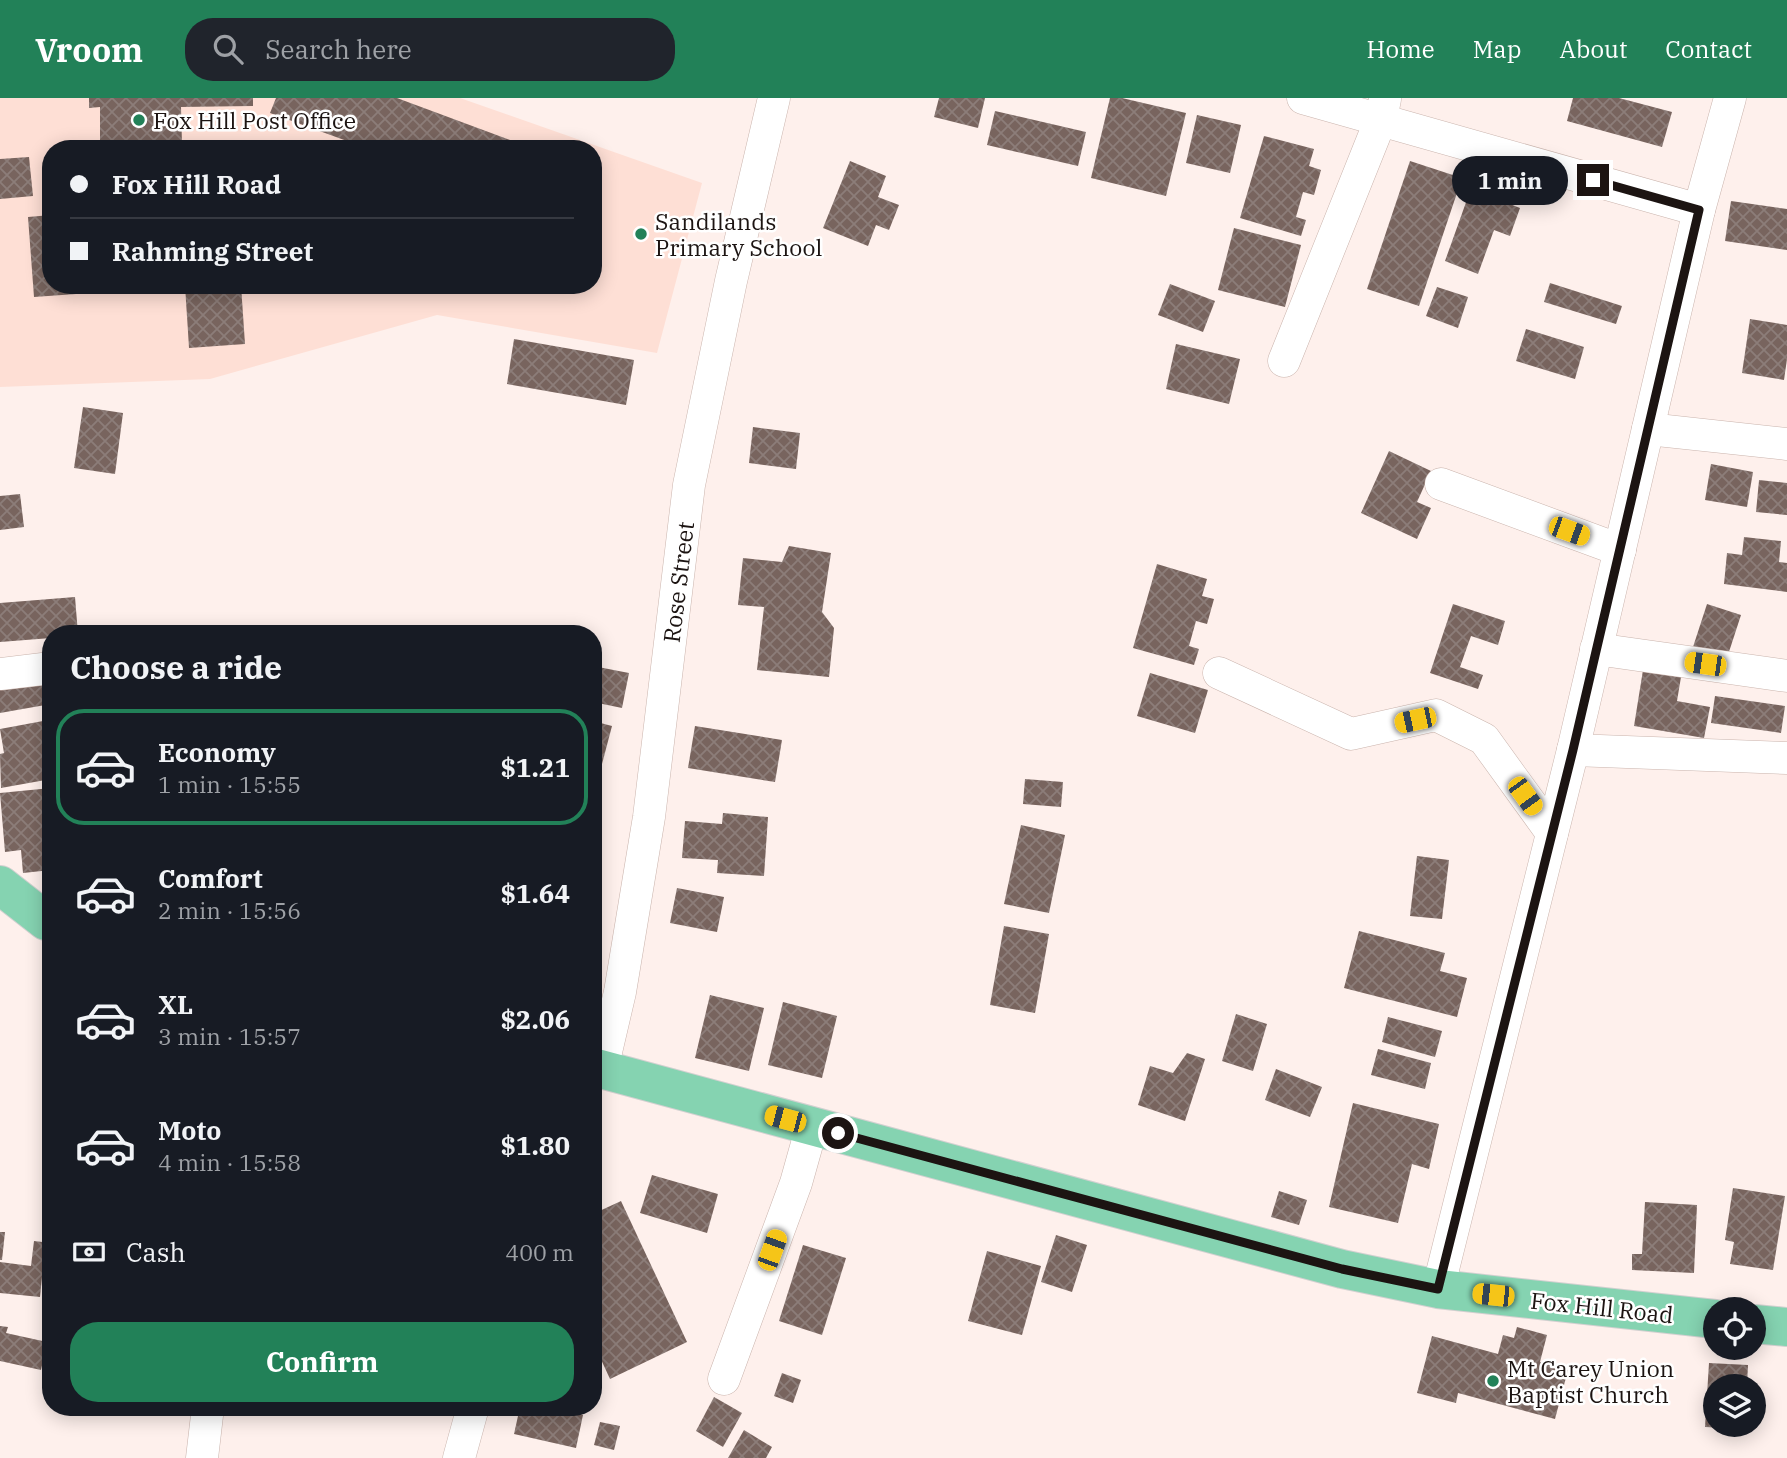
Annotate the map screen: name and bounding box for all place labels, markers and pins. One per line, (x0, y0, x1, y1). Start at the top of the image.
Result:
place label: Fox Hill Post Office (153, 105, 356, 135)
marker: Fox Hill Post Office (131, 112, 147, 128)
place label: Sandilands Primary School (655, 206, 822, 262)
marker: Sandilands Primary School (633, 226, 649, 242)
place label: Mt Carey Union Baptist Church (1507, 1353, 1674, 1409)
marker: Mt Carey Union Baptist Church (1485, 1373, 1501, 1389)

